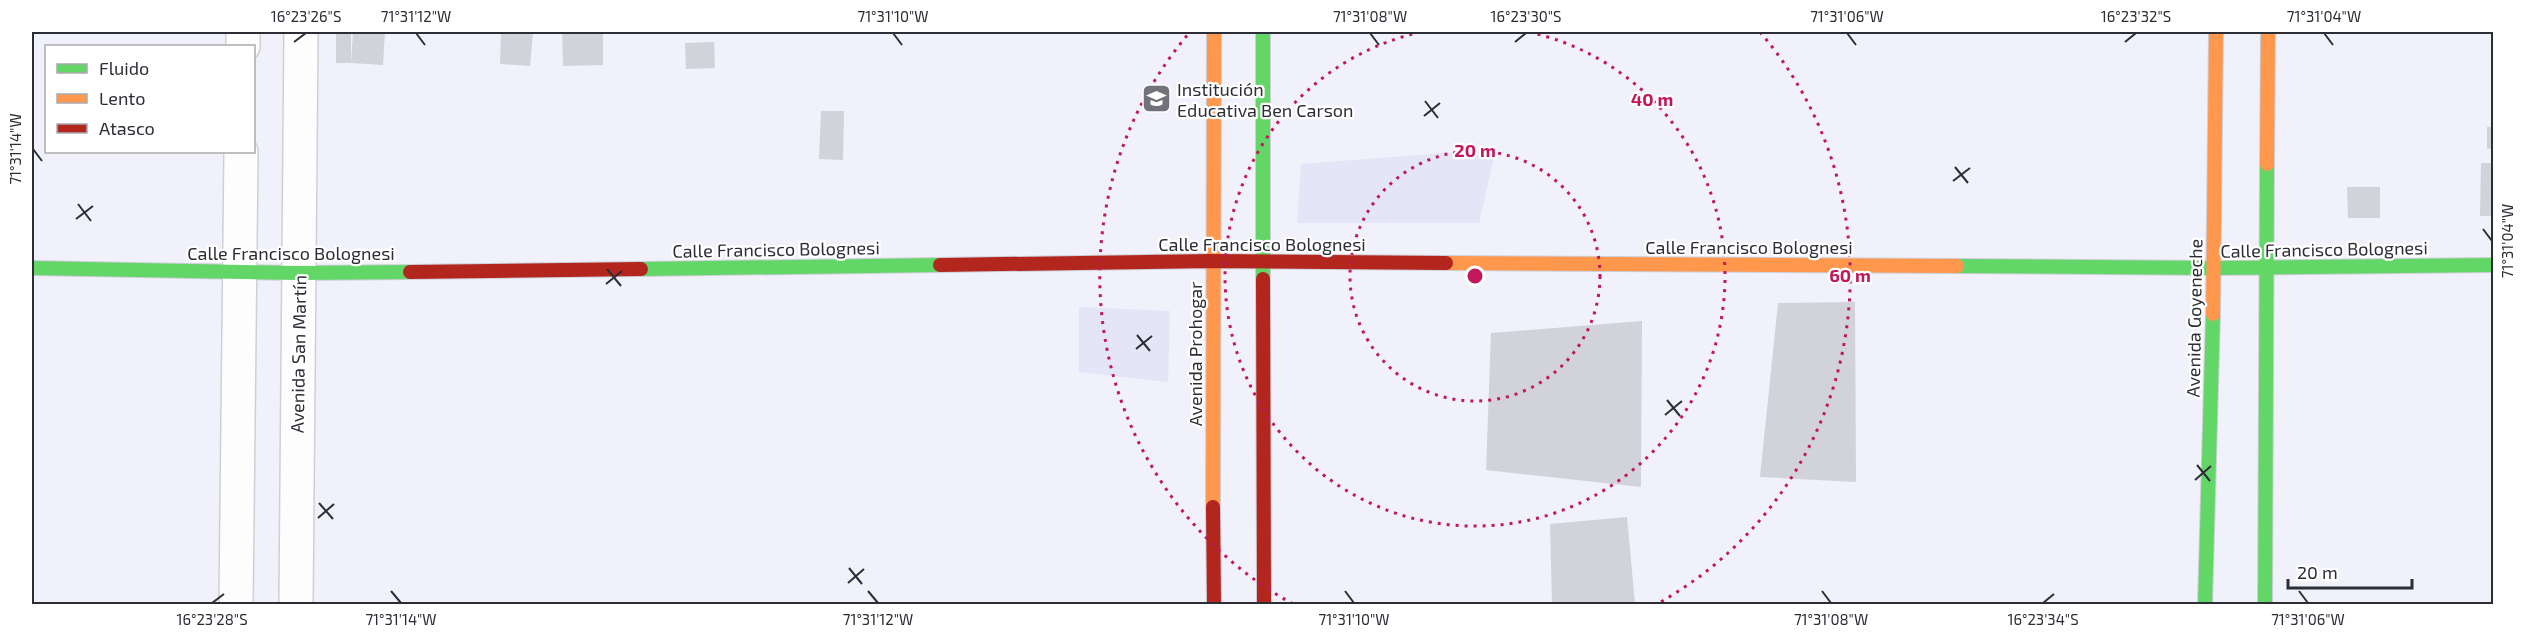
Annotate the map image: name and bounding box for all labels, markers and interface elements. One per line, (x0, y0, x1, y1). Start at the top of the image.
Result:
text: 16°23'26"S (271, 7, 341, 25)
text: 71°31'12"W (381, 7, 451, 25)
text: 71°31'10"W (857, 7, 929, 25)
text: 71°31'08"W (1333, 7, 1407, 25)
text: 16°23'30"S (1491, 7, 1562, 25)
text: 71°31'06"W (1810, 7, 1884, 25)
text: 16°23'32"S (2101, 7, 2171, 25)
text: 71°31'04"W (2287, 7, 2361, 25)
legend (45, 45, 255, 153)
text: Fluido (99, 57, 149, 79)
place label: Institución Educativa Ben Carson (1177, 78, 1354, 121)
school or university icon: Institución Educativa Ben Carson (1140, 83, 1172, 115)
text: Lento (99, 87, 145, 109)
text: 40 m (1631, 88, 1673, 110)
text: 71°31'14"W (6, 113, 24, 185)
text: Atasco (99, 117, 155, 139)
text: 20 m (1454, 139, 1496, 161)
text: 71°31'04"W (2498, 204, 2516, 278)
street label: Calle Francisco Bolognesi (1158, 233, 1366, 255)
street label: Calle Francisco Bolognesi (672, 236, 880, 262)
street label: Calle Francisco Bolognesi (1645, 236, 1853, 258)
street label: Calle Francisco Bolognesi (2220, 236, 2428, 262)
street label: Avenida Goyeneche (2182, 239, 2206, 397)
street label: Calle Francisco Bolognesi (187, 242, 395, 264)
text: 60 m (1829, 264, 1871, 286)
centre of rings (1465, 266, 1485, 286)
street label: Avenida San Martín (286, 275, 310, 433)
street label: Avenida Prohogar (1184, 282, 1206, 426)
scale bar (2288, 552, 2412, 590)
text: 20 m (2297, 561, 2338, 583)
text: 16°23'28"S (176, 610, 248, 628)
text: 71°31'14"W (365, 610, 437, 628)
text: 71°31'12"W (843, 610, 913, 628)
text: 71°31'10"W (1318, 610, 1390, 628)
text: 71°31'08"W (1794, 610, 1868, 628)
text: 16°23'34"S (2007, 610, 2079, 628)
text: 71°31'06"W (2271, 610, 2345, 628)

